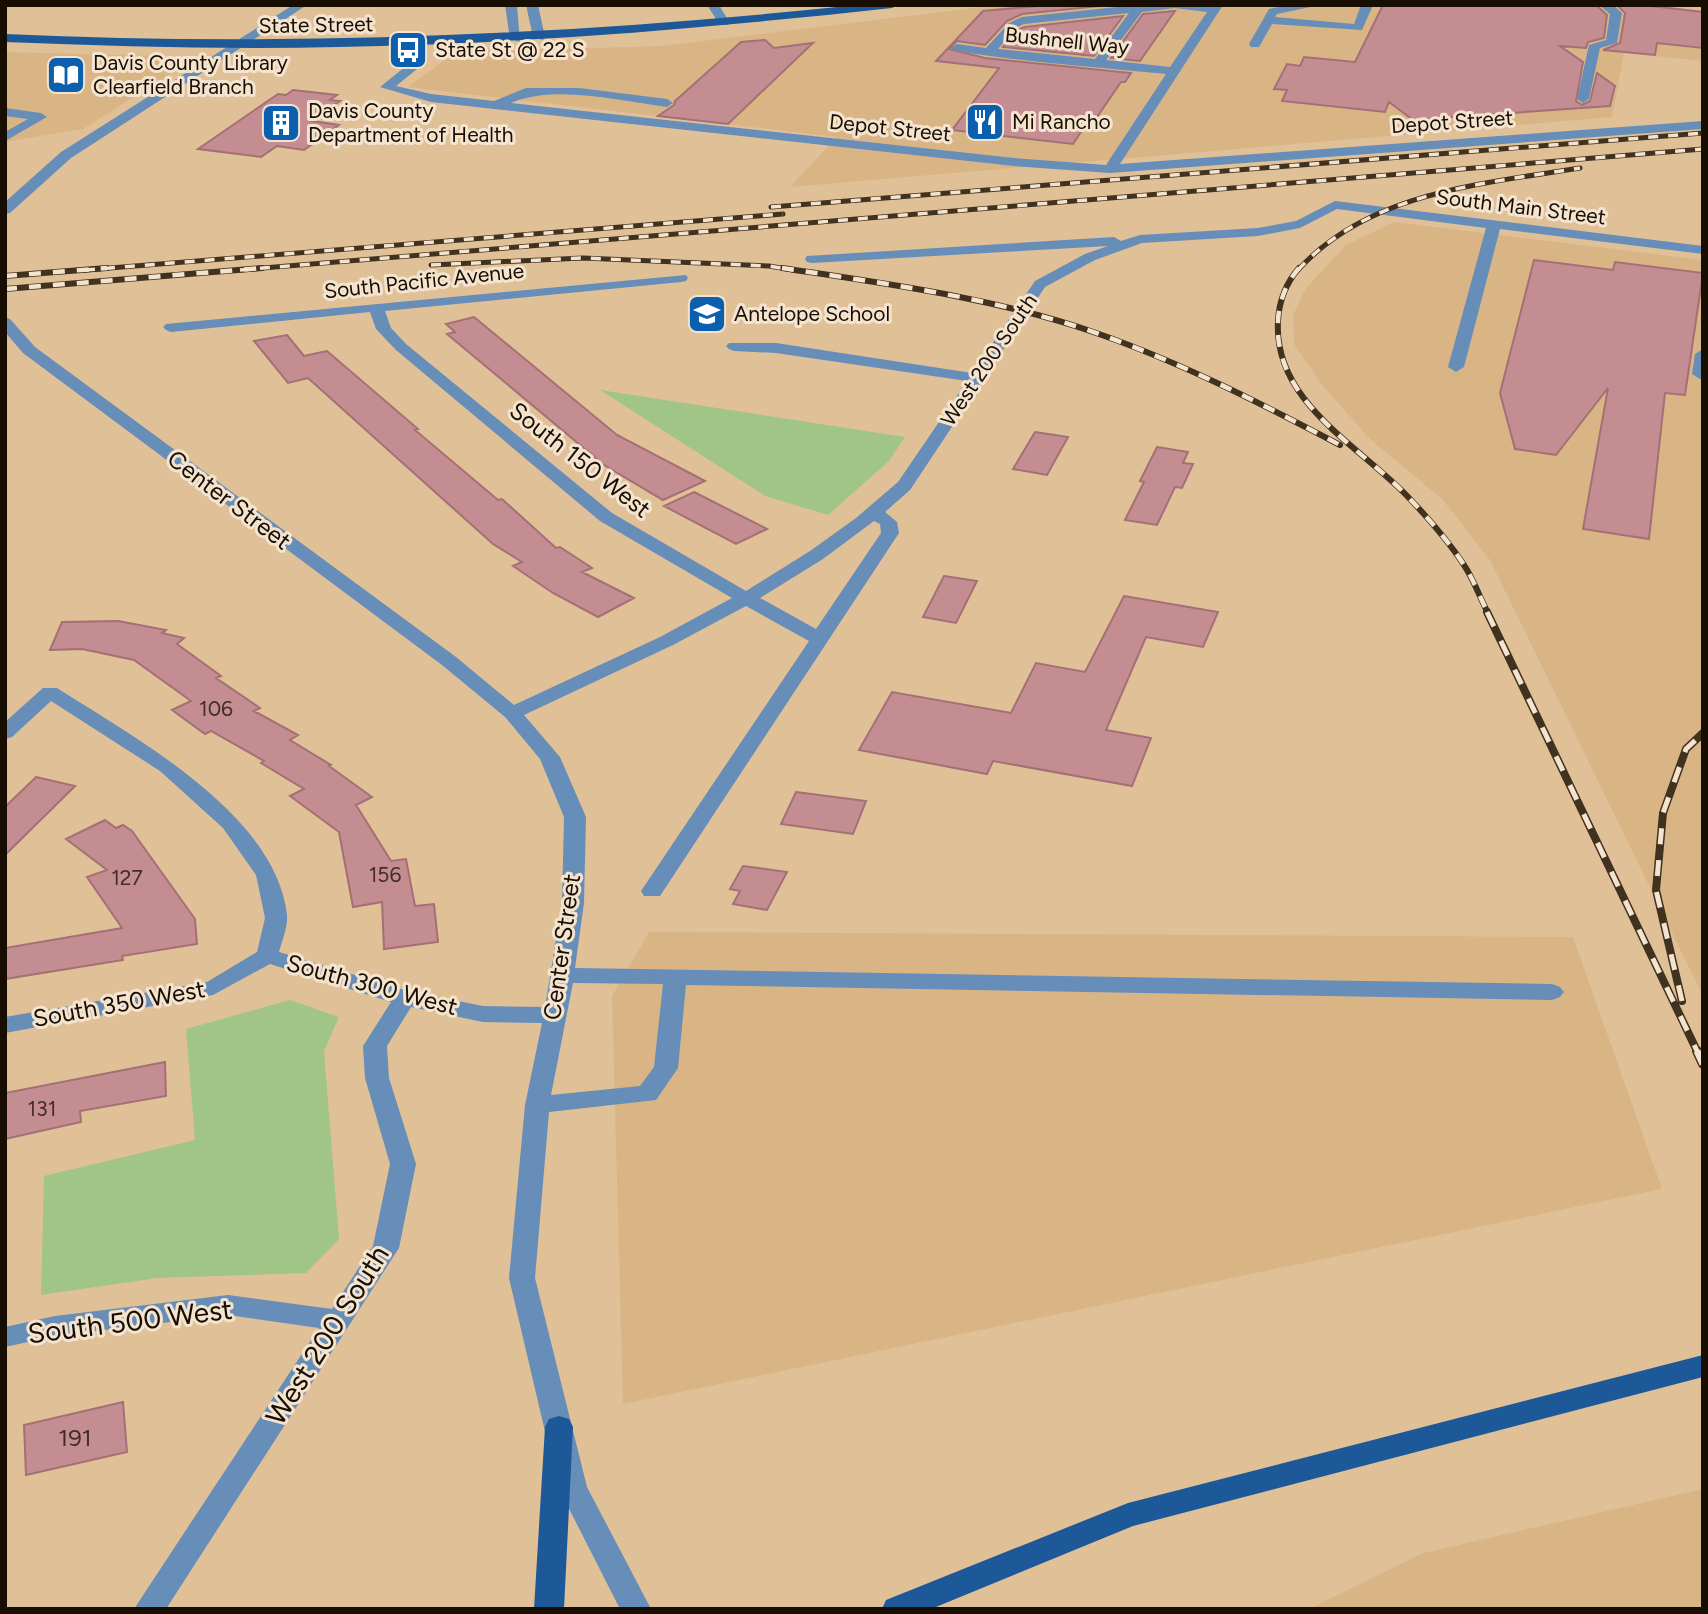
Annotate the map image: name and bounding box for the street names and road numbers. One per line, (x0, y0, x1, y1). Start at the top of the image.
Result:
street label: State Street (258, 11, 374, 38)
street label: Bushnell Way (1004, 22, 1130, 59)
street label: Depot Street (1390, 105, 1514, 138)
street label: Depot Street (828, 109, 952, 146)
street label: South Main Street (1435, 184, 1607, 229)
street label: South Pacific Avenue (323, 258, 525, 303)
street label: West 200 South (935, 289, 1042, 431)
street label: South 150 West (504, 396, 657, 524)
street label: Center Street (162, 444, 297, 555)
street label: Center Street (537, 872, 586, 1022)
street label: South 300 West (284, 948, 461, 1021)
street label: South 350 West (31, 974, 207, 1033)
street label: West 200 South (258, 1239, 396, 1431)
street label: South 500 West (26, 1292, 234, 1350)

